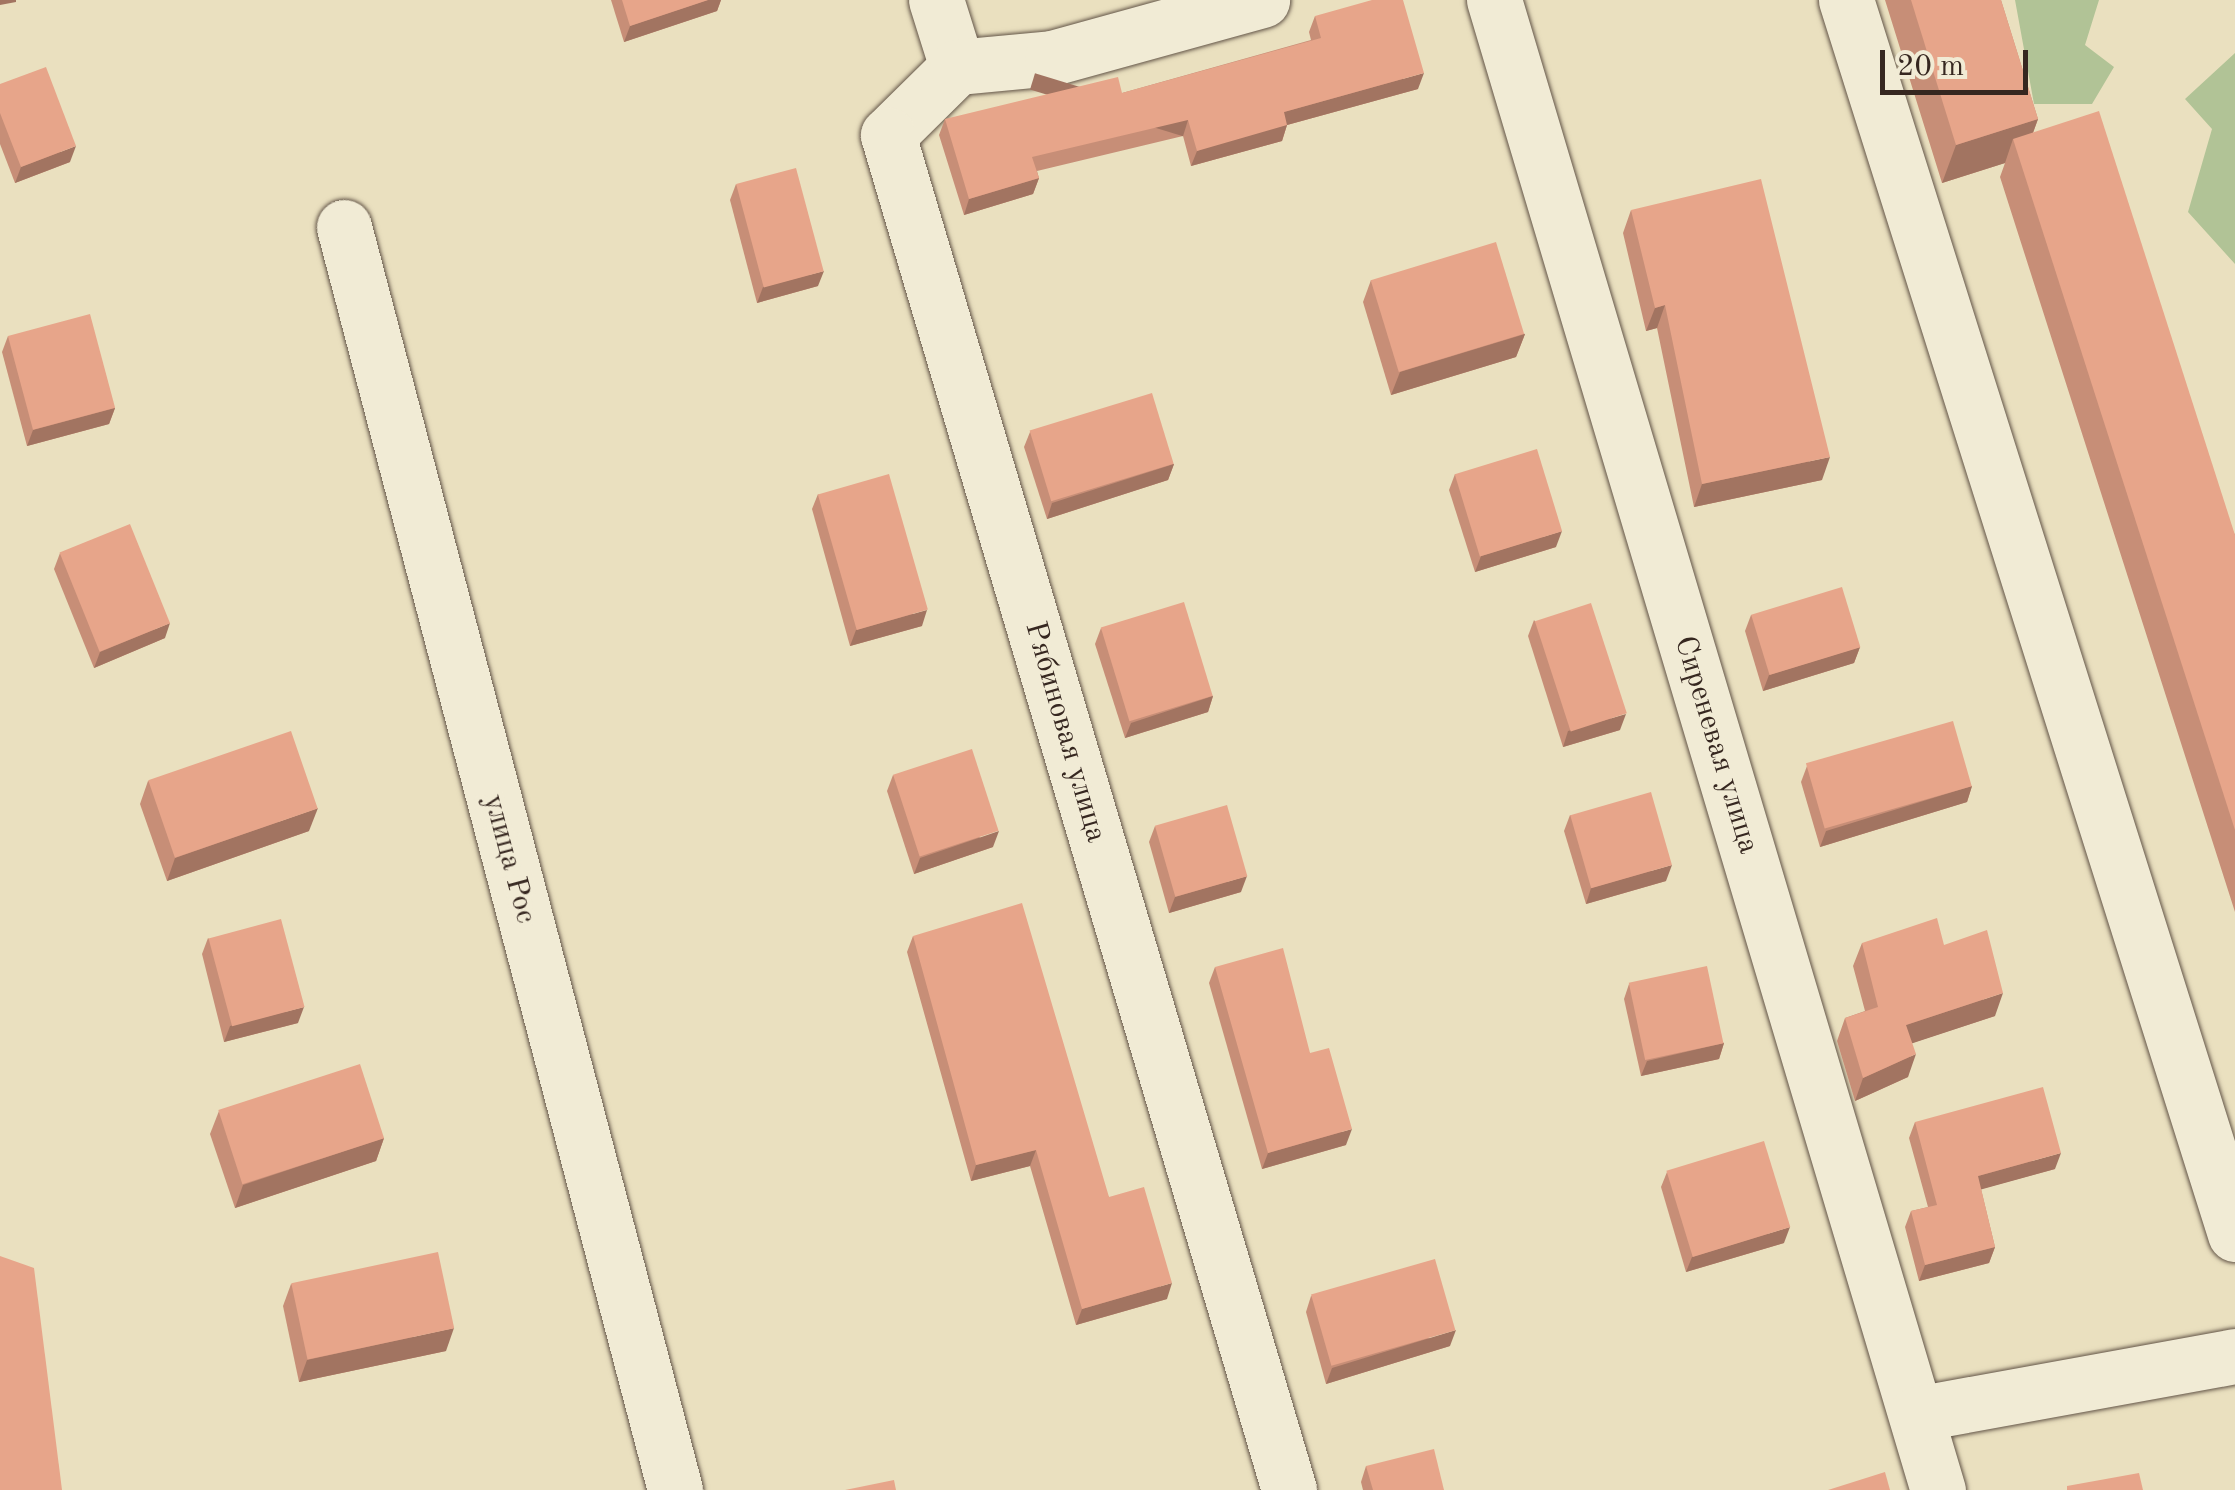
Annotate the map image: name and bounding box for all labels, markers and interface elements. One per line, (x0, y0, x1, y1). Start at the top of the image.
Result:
scale bar (1885, 30, 2032, 92)
text: 20 m (1897, 52, 1964, 82)
street label: Рябиновая улица (1016, 617, 1114, 847)
street label: Сиреневая улица (1666, 632, 1766, 858)
street label: улица Рос (475, 791, 543, 927)

